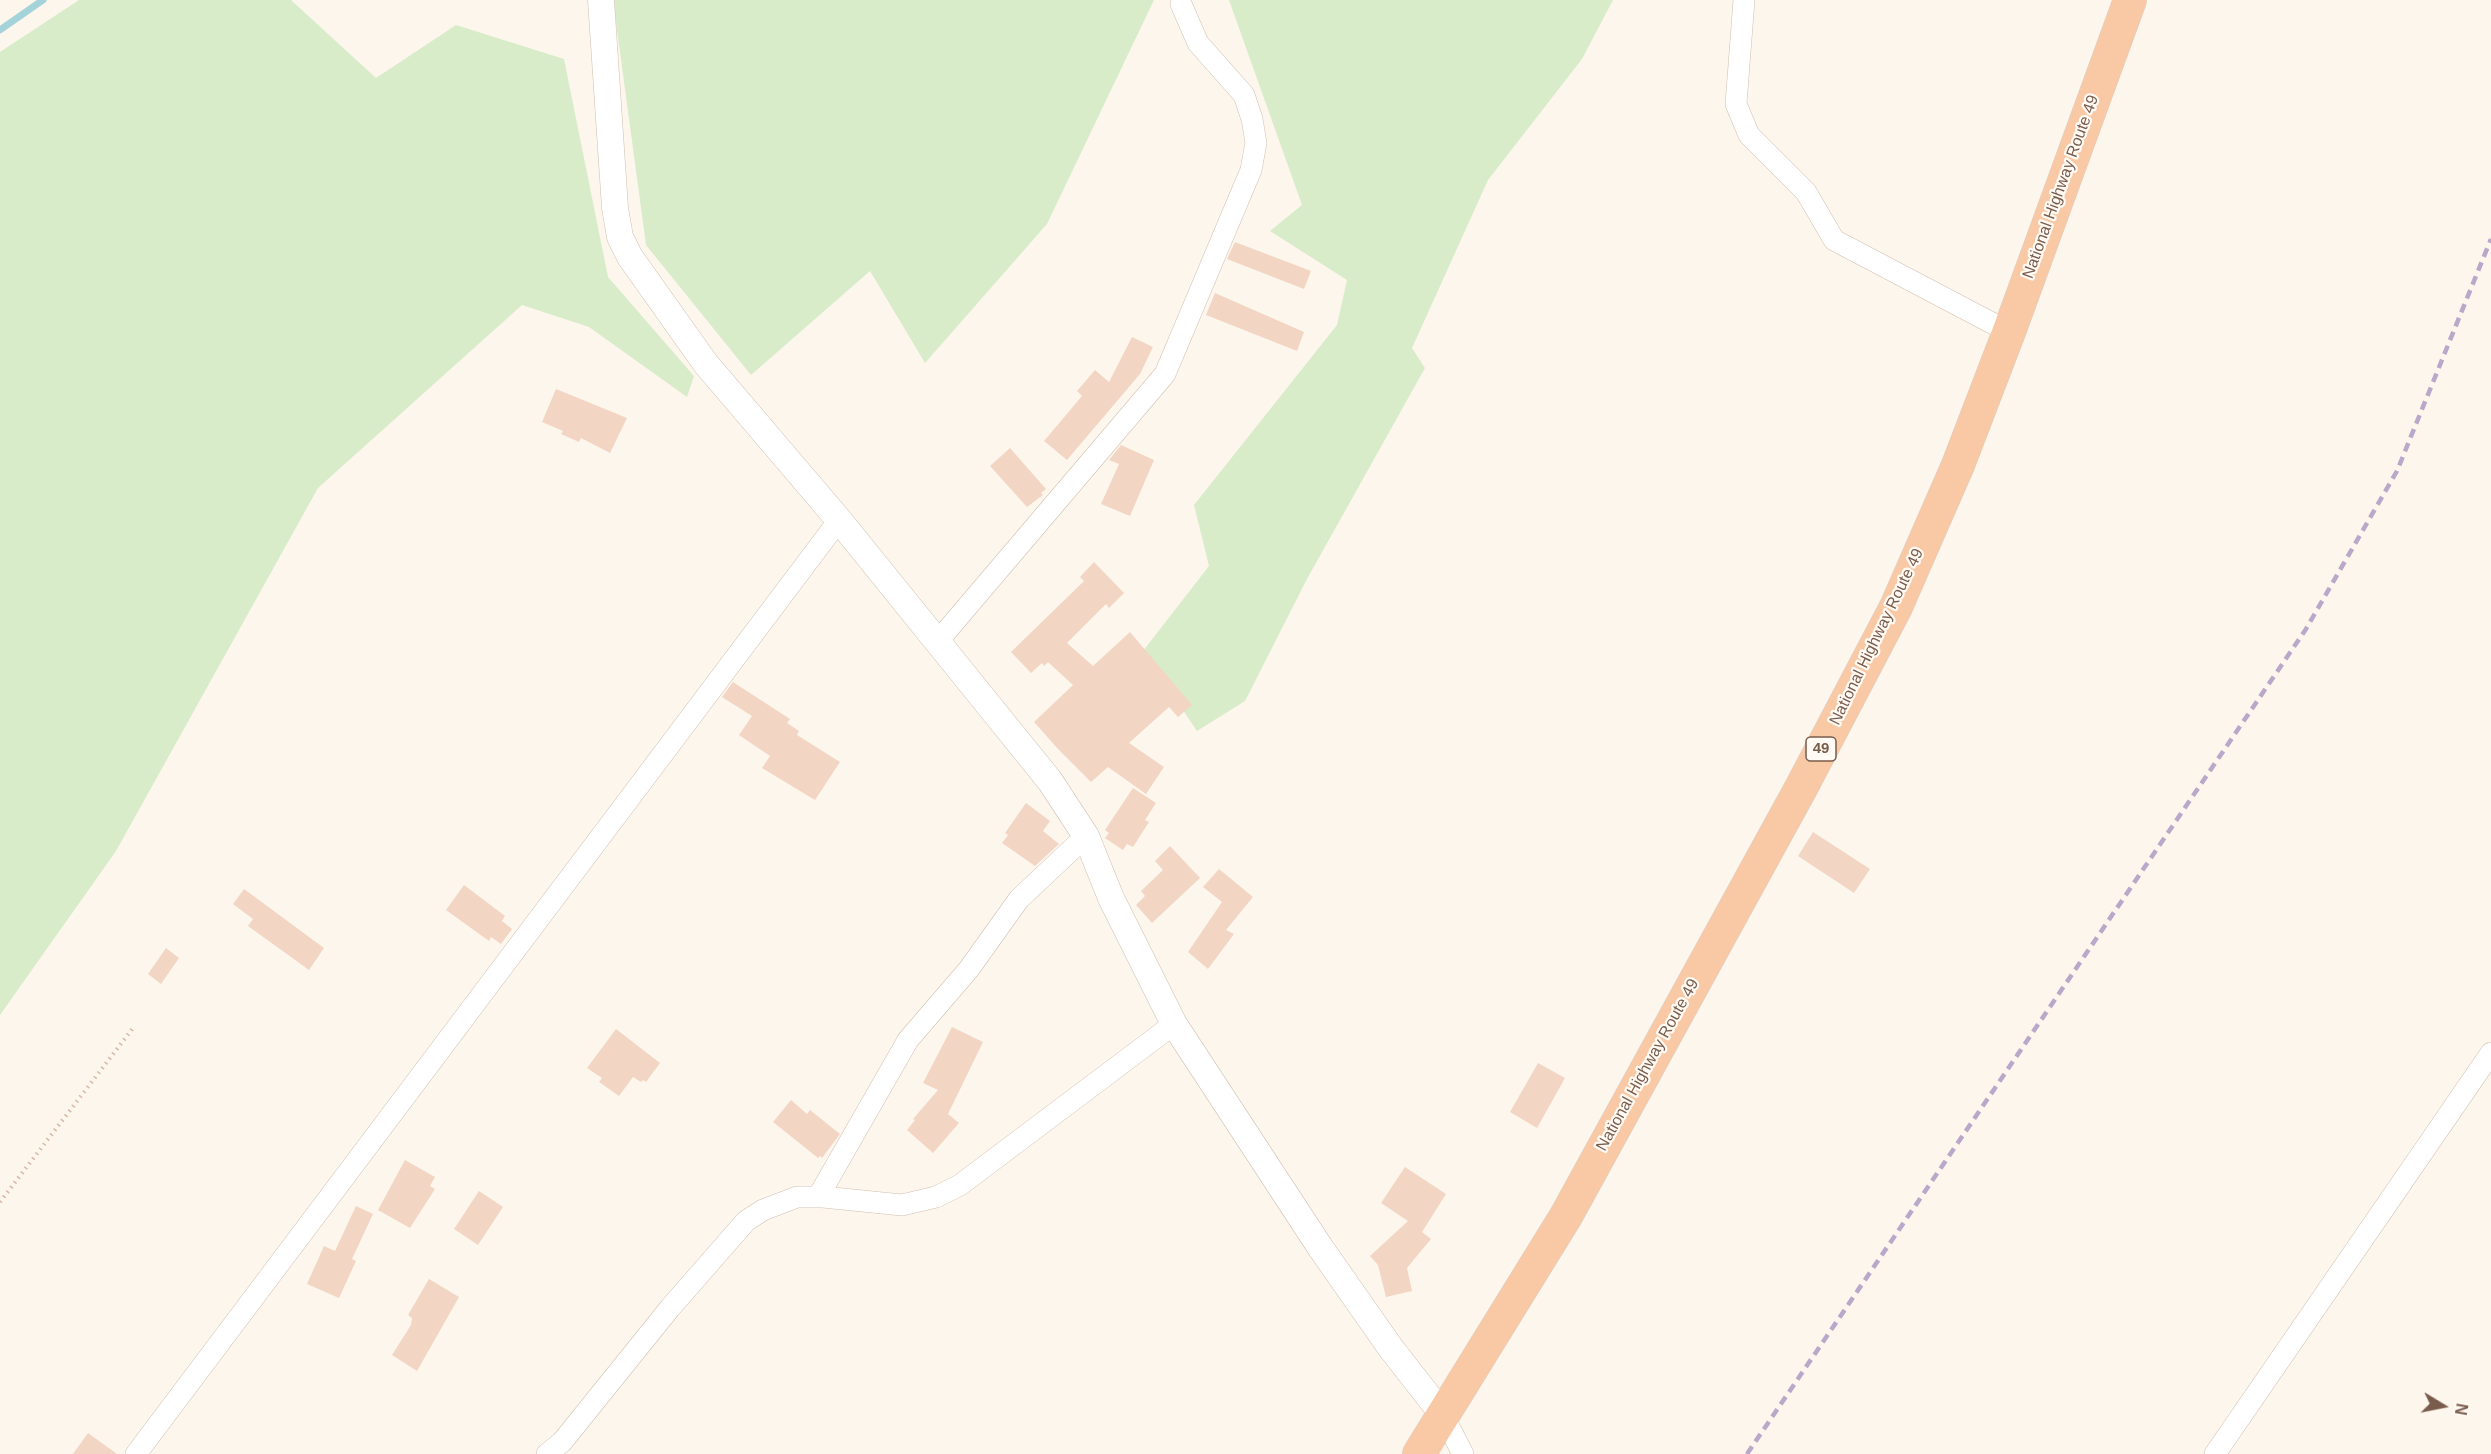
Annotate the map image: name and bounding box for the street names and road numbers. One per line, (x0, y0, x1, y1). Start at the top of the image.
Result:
street label: National Highway Route 49 (2019, 93, 2103, 281)
street label: National Highway Route 49 (1826, 546, 1928, 728)
road number: 49 (1806, 737, 1836, 761)
street label: National Highway Route 49 (1593, 976, 1703, 1154)

